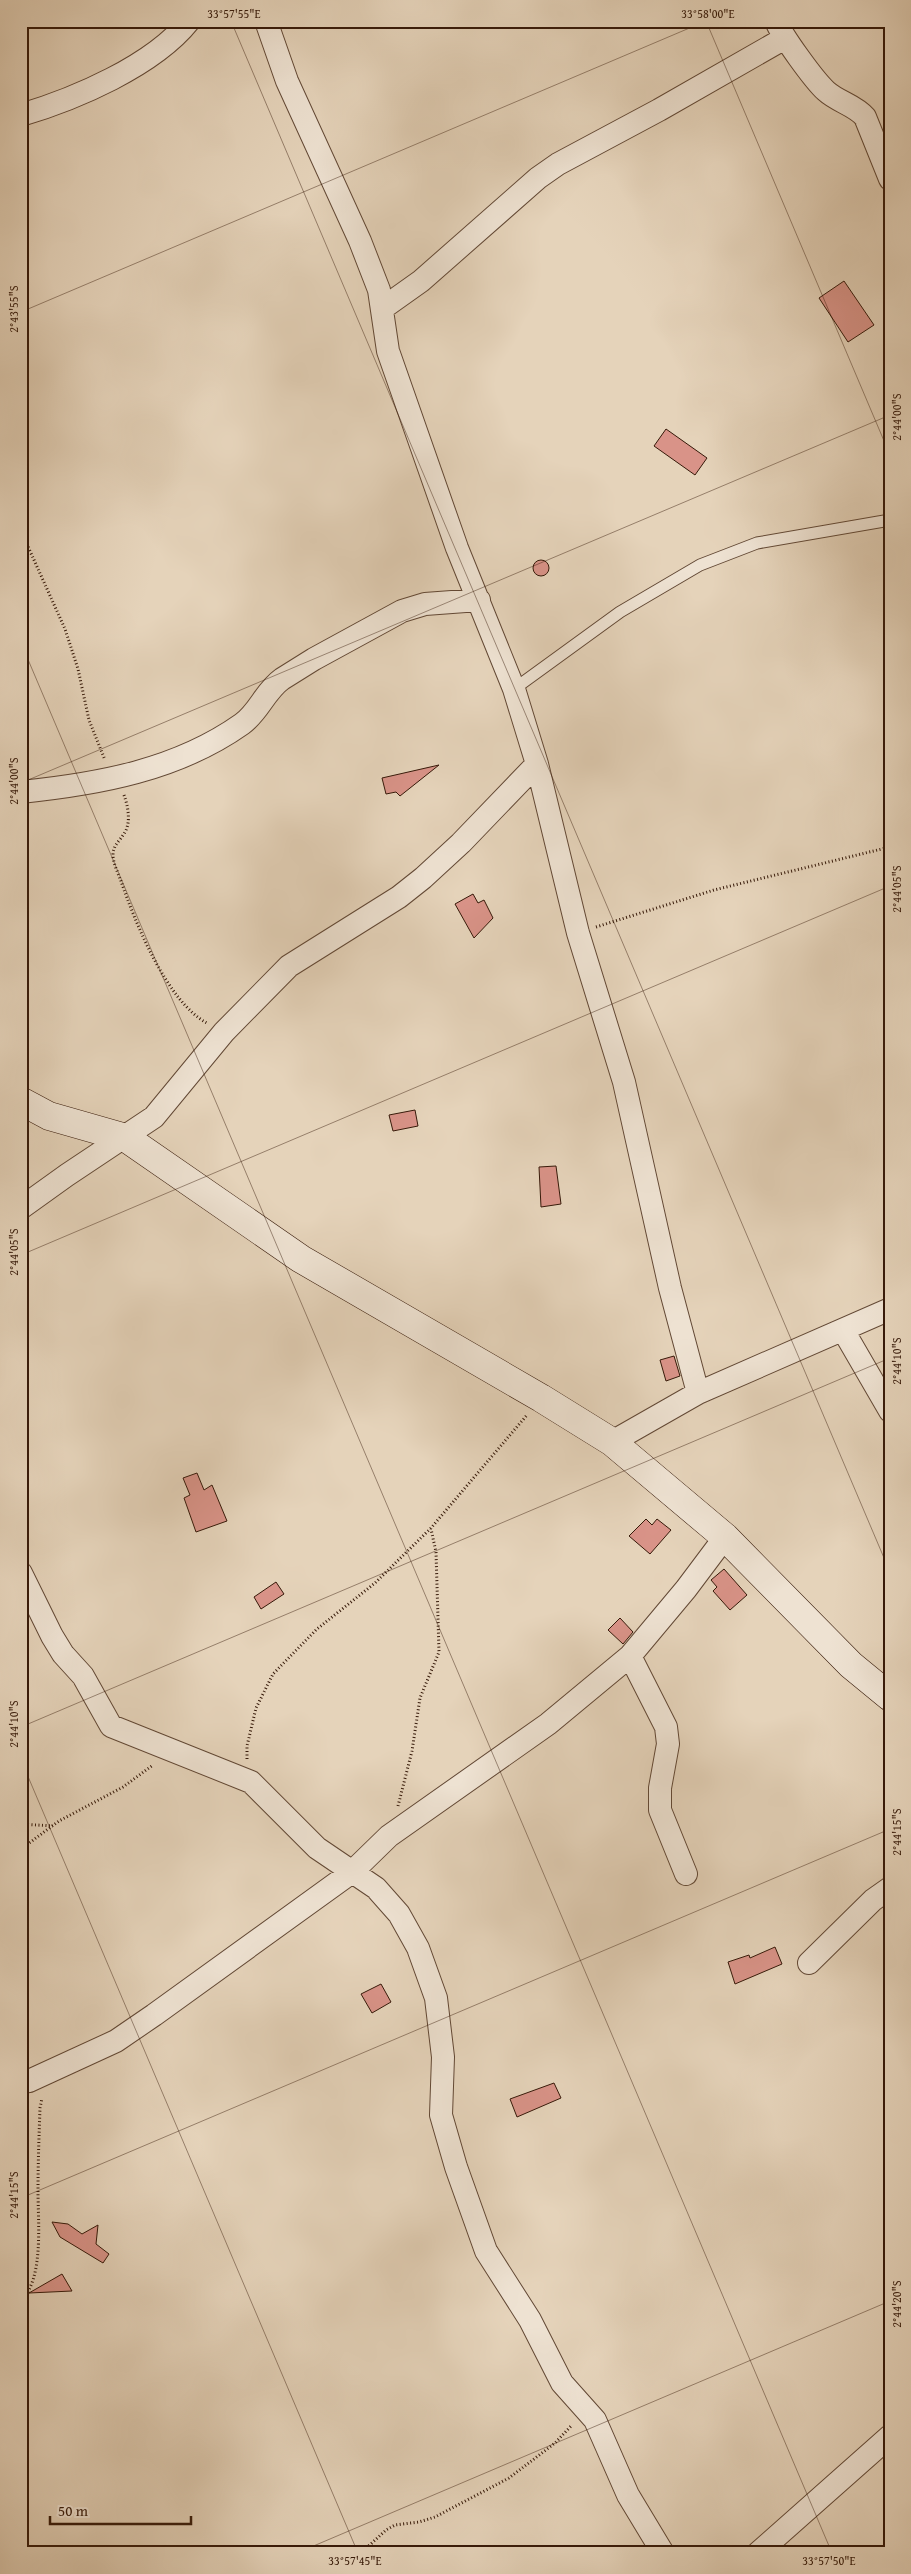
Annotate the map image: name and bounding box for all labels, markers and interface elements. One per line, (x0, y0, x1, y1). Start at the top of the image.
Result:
text: 33°57'55"E (207, 5, 261, 22)
text: 33°58'00"E (681, 5, 735, 22)
text: 2°43'55"S (5, 285, 22, 333)
text: 2°44'00"S (888, 393, 905, 441)
text: 2°44'00"S (5, 757, 22, 805)
text: 2°44'05"S (888, 865, 905, 913)
text: 2°44'05"S (5, 1228, 22, 1276)
text: 2°44'10"S (888, 1337, 905, 1385)
text: 2°44'10"S (5, 1700, 22, 1748)
text: 2°44'15"S (888, 1808, 905, 1856)
text: 2°44'15"S (5, 2171, 22, 2219)
text: 2°44'20"S (888, 2280, 905, 2328)
scale bar (50, 2494, 191, 2526)
text: 50 m (58, 2500, 89, 2521)
text: 33°57'45"E (328, 2552, 382, 2569)
text: 33°57'50"E (802, 2552, 856, 2569)

